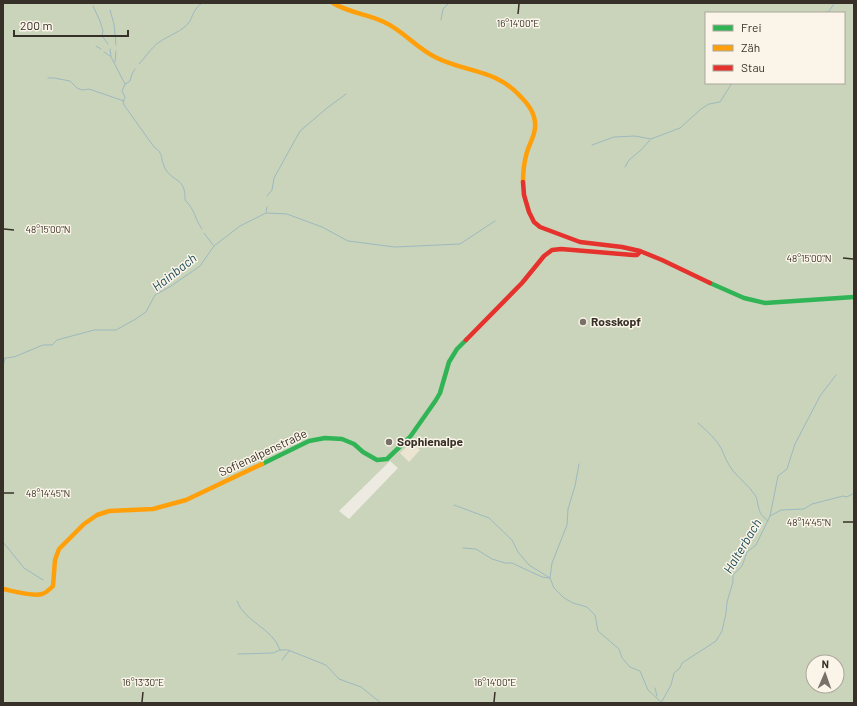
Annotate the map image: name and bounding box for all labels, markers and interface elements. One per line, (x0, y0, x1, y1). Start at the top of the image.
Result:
scale bar (14, 12, 128, 38)
legend (705, 12, 845, 84)
text: 16°14'00"E (497, 17, 539, 29)
text: 200 m (20, 18, 52, 32)
text: Frei (741, 20, 761, 34)
text: Zäh (741, 40, 760, 54)
text: Stau (741, 60, 765, 74)
text: 48°15'00"N (25, 223, 71, 235)
water label: Hainbach (148, 249, 200, 294)
text: 48°15'00"N (786, 252, 832, 264)
place label: Rosskopf (591, 314, 641, 328)
marker: Rosskopf (578, 317, 588, 327)
street label: Sofienalpenstraße (216, 426, 309, 479)
place label: Sophienalpe (397, 434, 463, 448)
marker: Sophienalpe (384, 437, 394, 447)
text: 48°14'45"N (26, 487, 70, 499)
water label: Halterbach (719, 516, 765, 576)
text: 48°14'45"N (787, 516, 831, 528)
north arrow (805, 654, 845, 694)
text: N (821, 657, 829, 670)
text: 16°13'30"E (122, 676, 164, 688)
text: 16°14'00"E (474, 676, 516, 688)

